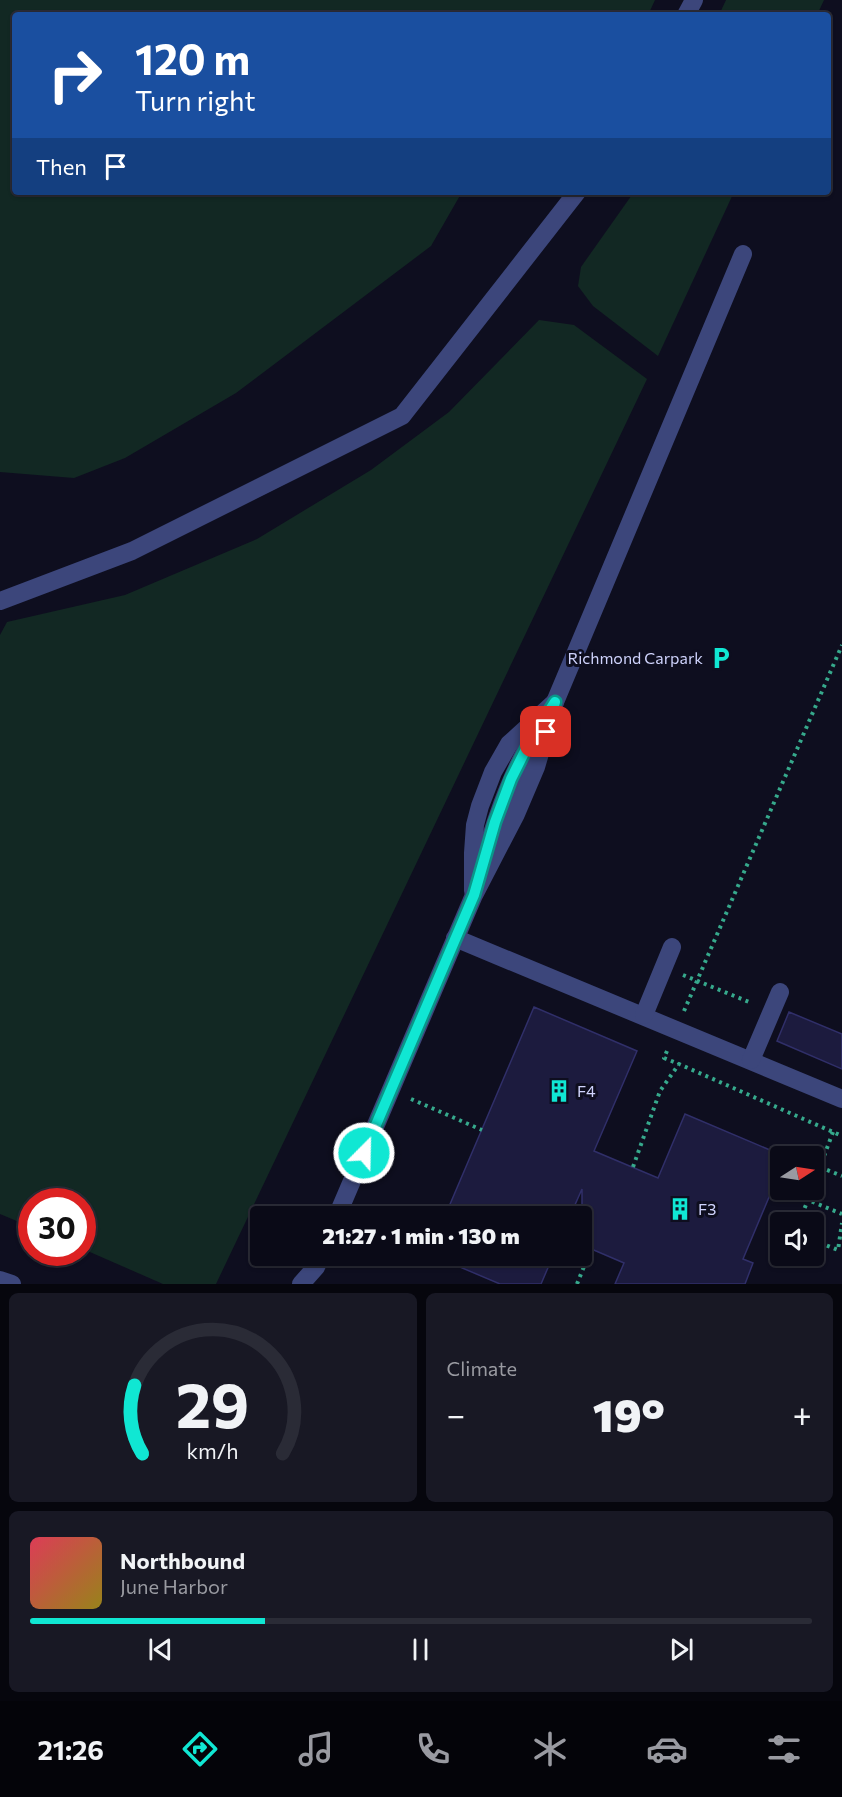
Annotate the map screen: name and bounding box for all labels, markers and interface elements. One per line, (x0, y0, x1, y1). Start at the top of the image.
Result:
text: 120 m (135, 32, 250, 84)
icon: right (36, 36, 114, 114)
text: Turn right (135, 84, 255, 117)
icon: arrive (99, 150, 132, 183)
text: Then (36, 153, 87, 180)
parking icon: Richmond Carpark (708, 645, 734, 671)
place label: Richmond Carpark (567, 648, 703, 667)
pin (520, 706, 571, 757)
icon: arrive (529, 715, 562, 748)
building icon: F4 (546, 1078, 572, 1104)
place label: F4 (577, 1081, 596, 1100)
position arrow (332, 1121, 396, 1185)
north arrow (770, 1146, 824, 1200)
map controls (770, 1146, 824, 1266)
speed limit sign: 30 (18, 1188, 96, 1266)
building icon: F3 (667, 1196, 693, 1222)
place label: F3 (698, 1199, 716, 1218)
button: sound (770, 1212, 824, 1266)
text: 21:27 · 1 min · 130 m (322, 1222, 520, 1249)
text: Climate (447, 1356, 517, 1380)
text: 29 (176, 1365, 250, 1441)
text: 19° (593, 1386, 665, 1441)
text: − (447, 1393, 465, 1434)
text: + (793, 1393, 812, 1434)
text: km/h (187, 1438, 239, 1464)
text: Northbound (120, 1547, 245, 1574)
text: June Harbor (120, 1574, 228, 1598)
icon: previous (144, 1633, 177, 1666)
icon: pause (404, 1633, 437, 1666)
icon: next (665, 1633, 698, 1666)
icon: directions (179, 1728, 221, 1770)
icon: music (295, 1728, 337, 1770)
icon: phone (412, 1728, 454, 1770)
icon: climate (529, 1728, 571, 1770)
icon: car (646, 1728, 688, 1770)
icon: filters (763, 1728, 805, 1770)
text: 21:26 (37, 1733, 104, 1766)

